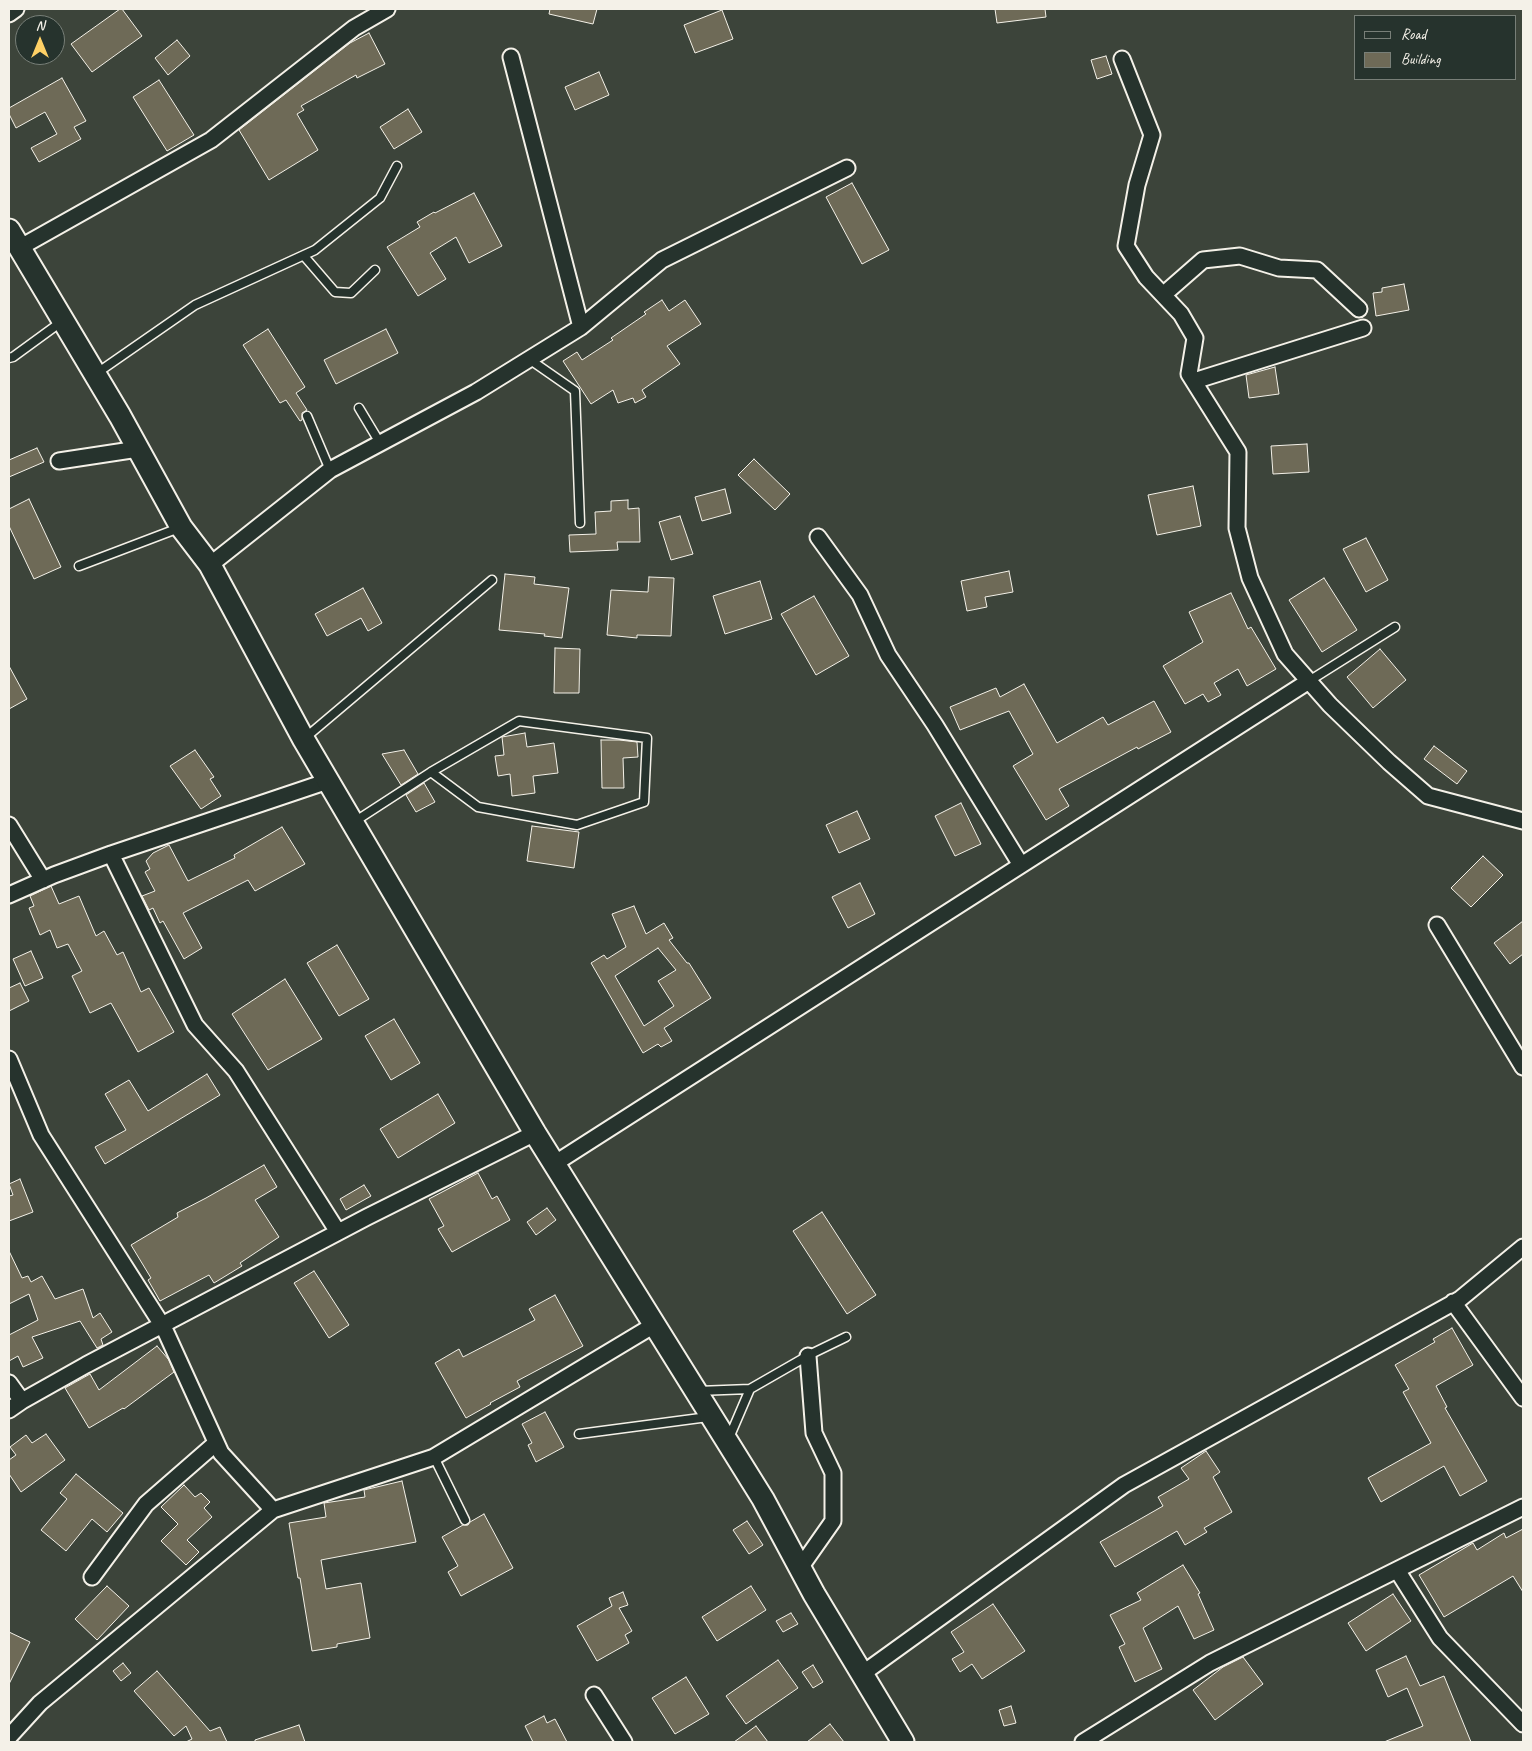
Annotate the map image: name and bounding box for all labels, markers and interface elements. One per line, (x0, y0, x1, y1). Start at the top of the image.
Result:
north arrow (15, 15, 65, 65)
legend (1354, 15, 1517, 80)
text: N (36, 17, 44, 34)
text: Road (1401, 25, 1426, 44)
text: Building (1401, 50, 1440, 69)

